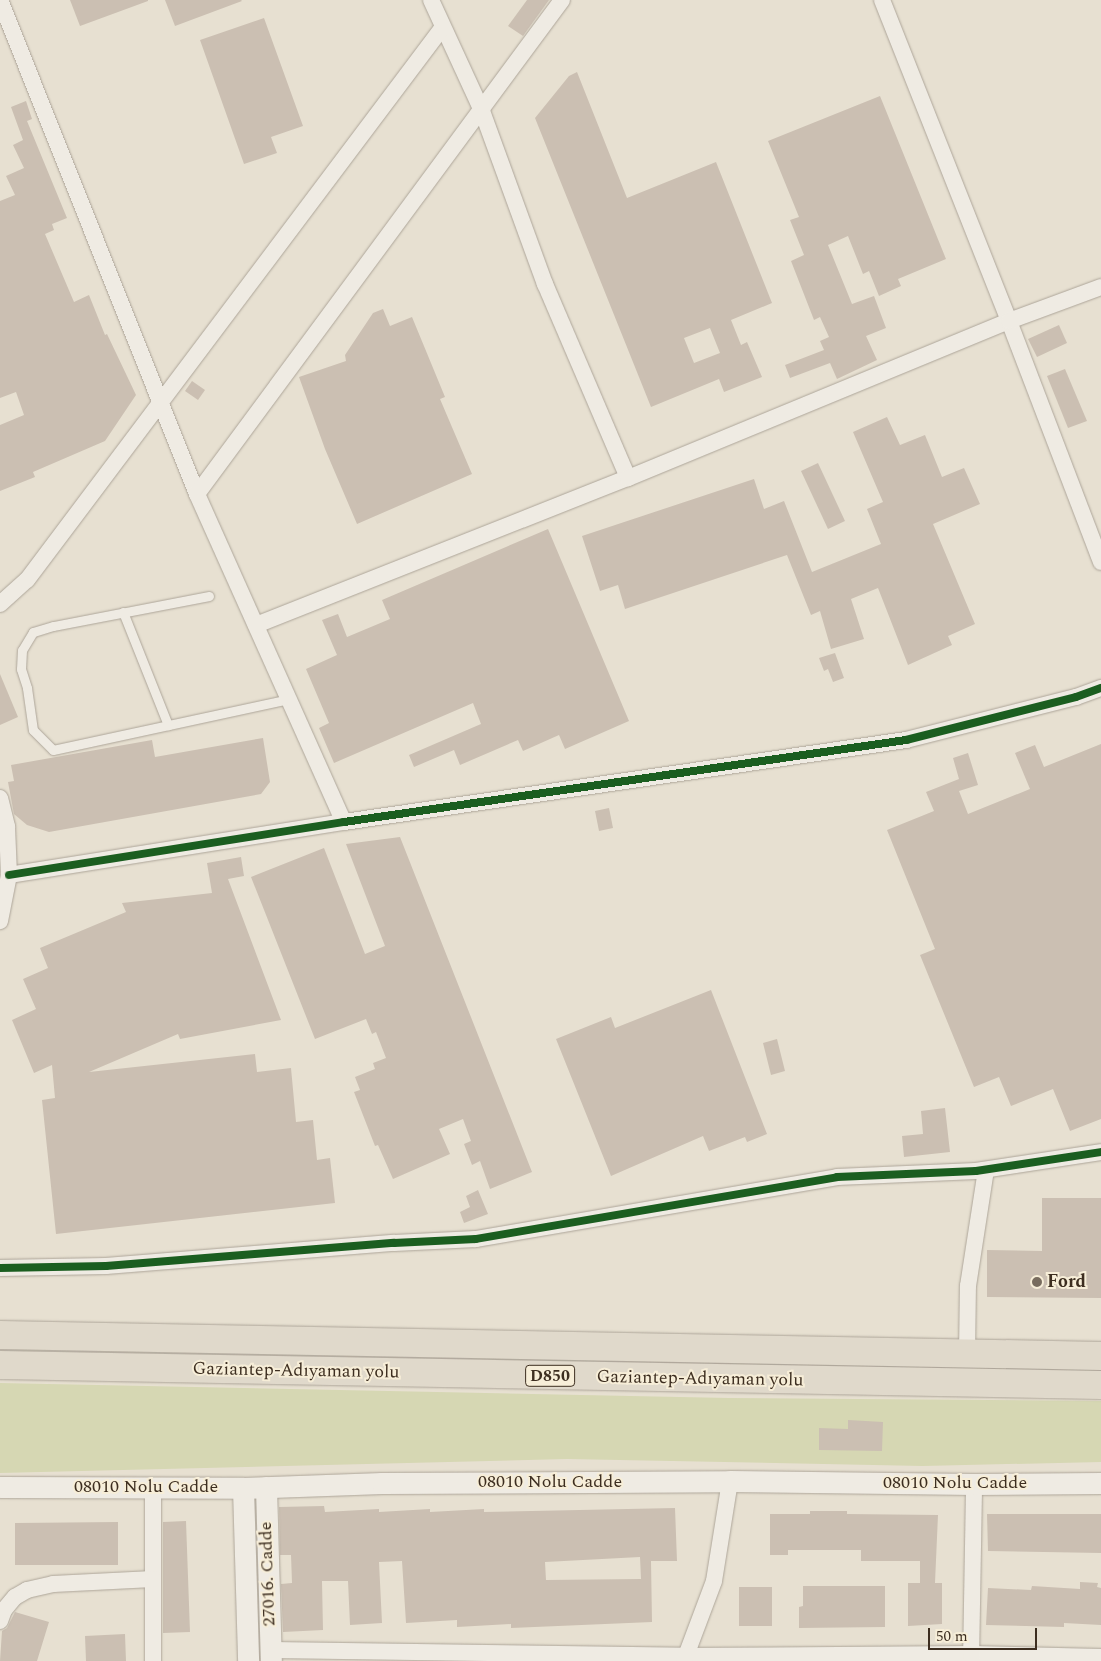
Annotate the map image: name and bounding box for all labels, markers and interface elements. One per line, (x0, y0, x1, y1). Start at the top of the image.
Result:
place label: Ford (1047, 1271, 1086, 1293)
marker: Ford (1031, 1276, 1043, 1288)
street label: Gaziantep-Adıyaman yolu (192, 1358, 400, 1384)
road number: D850 (525, 1362, 575, 1390)
street label: Gaziantep-Adıyaman yolu (596, 1366, 804, 1392)
street label: 08010 Nolu Cadde (478, 1471, 622, 1493)
street label: 08010 Nolu Cadde (883, 1472, 1027, 1494)
street label: 08010 Nolu Cadde (74, 1476, 218, 1498)
street label: 27016. Cadde (255, 1521, 281, 1627)
scale bar (931, 1618, 1040, 1650)
text: 50 m (936, 1625, 968, 1648)

